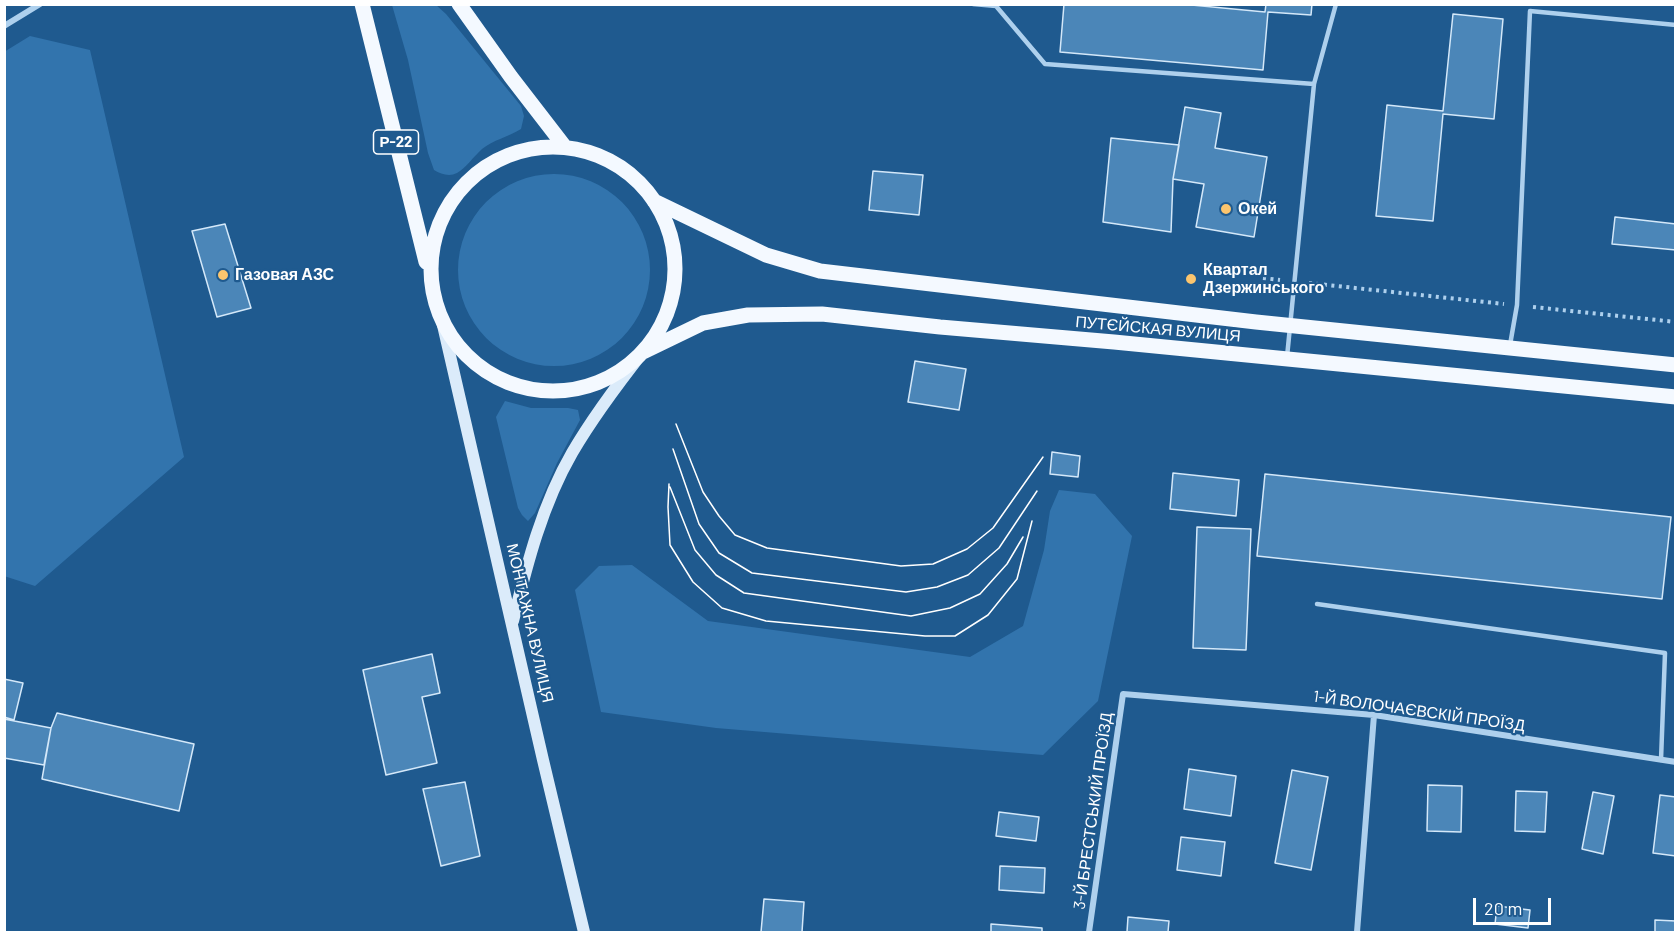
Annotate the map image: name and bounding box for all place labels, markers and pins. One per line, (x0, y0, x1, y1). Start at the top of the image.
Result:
place label: Окей (1238, 199, 1277, 219)
marker: Окей (1219, 202, 1233, 216)
place label: Квартал Дзержинського (1203, 260, 1324, 298)
place label: Газовая АЗС (235, 265, 334, 285)
marker: Газовая АЗС (216, 268, 230, 282)
marker: Квартал Дзержинського (1184, 272, 1198, 286)

